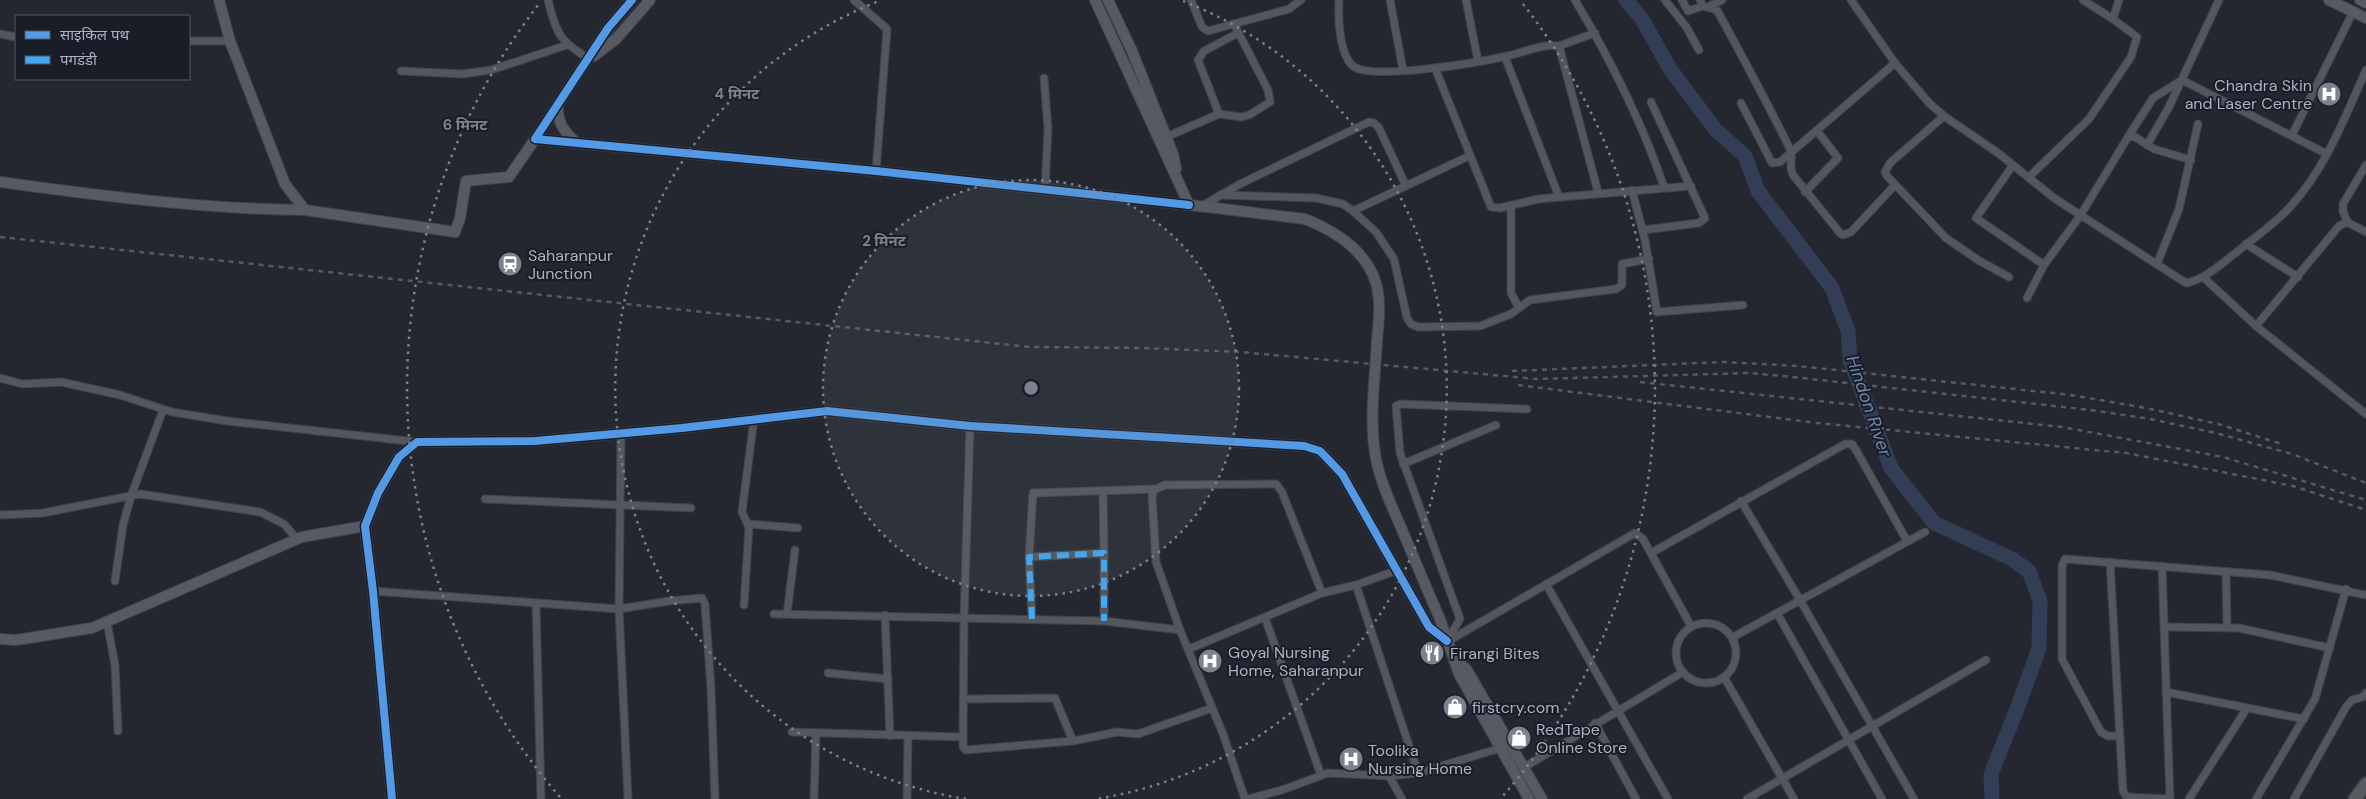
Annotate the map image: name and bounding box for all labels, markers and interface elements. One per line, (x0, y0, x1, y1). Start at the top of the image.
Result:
legend (15, 15, 190, 80)
text: साइकिल पथ (60, 25, 129, 45)
text: पगडंडी (60, 50, 98, 70)
place label: Chandra Skin and Laser Centre (2185, 75, 2312, 114)
hospital icon: Chandra Skin and Laser Centre (2316, 81, 2342, 107)
text: 4 मिनट (715, 84, 760, 104)
text: 6 मिनट (443, 115, 488, 135)
text: 2 मिनट (862, 231, 907, 251)
place label: Saharanpur Junction (528, 245, 613, 284)
station icon: Saharanpur Junction (497, 251, 523, 277)
water label: Hindon River (1840, 352, 1898, 461)
centre of rings (1022, 379, 1040, 397)
restaurant icon: Firangi Bites (1419, 640, 1445, 666)
place label: Goyal Nursing Home, Saharanpur (1228, 642, 1364, 681)
place label: Firangi Bites (1450, 643, 1540, 664)
hospital icon: Goyal Nursing Home, Saharanpur (1197, 648, 1223, 674)
shop icon: firstcry.com (1442, 694, 1468, 720)
place label: firstcry.com (1472, 697, 1560, 718)
place label: RedTape Online Store (1536, 719, 1627, 758)
shop icon: RedTape Online Store (1506, 725, 1532, 751)
place label: Toolika Nursing Home (1368, 740, 1472, 779)
hospital icon: Toolika Nursing Home (1338, 746, 1364, 772)

